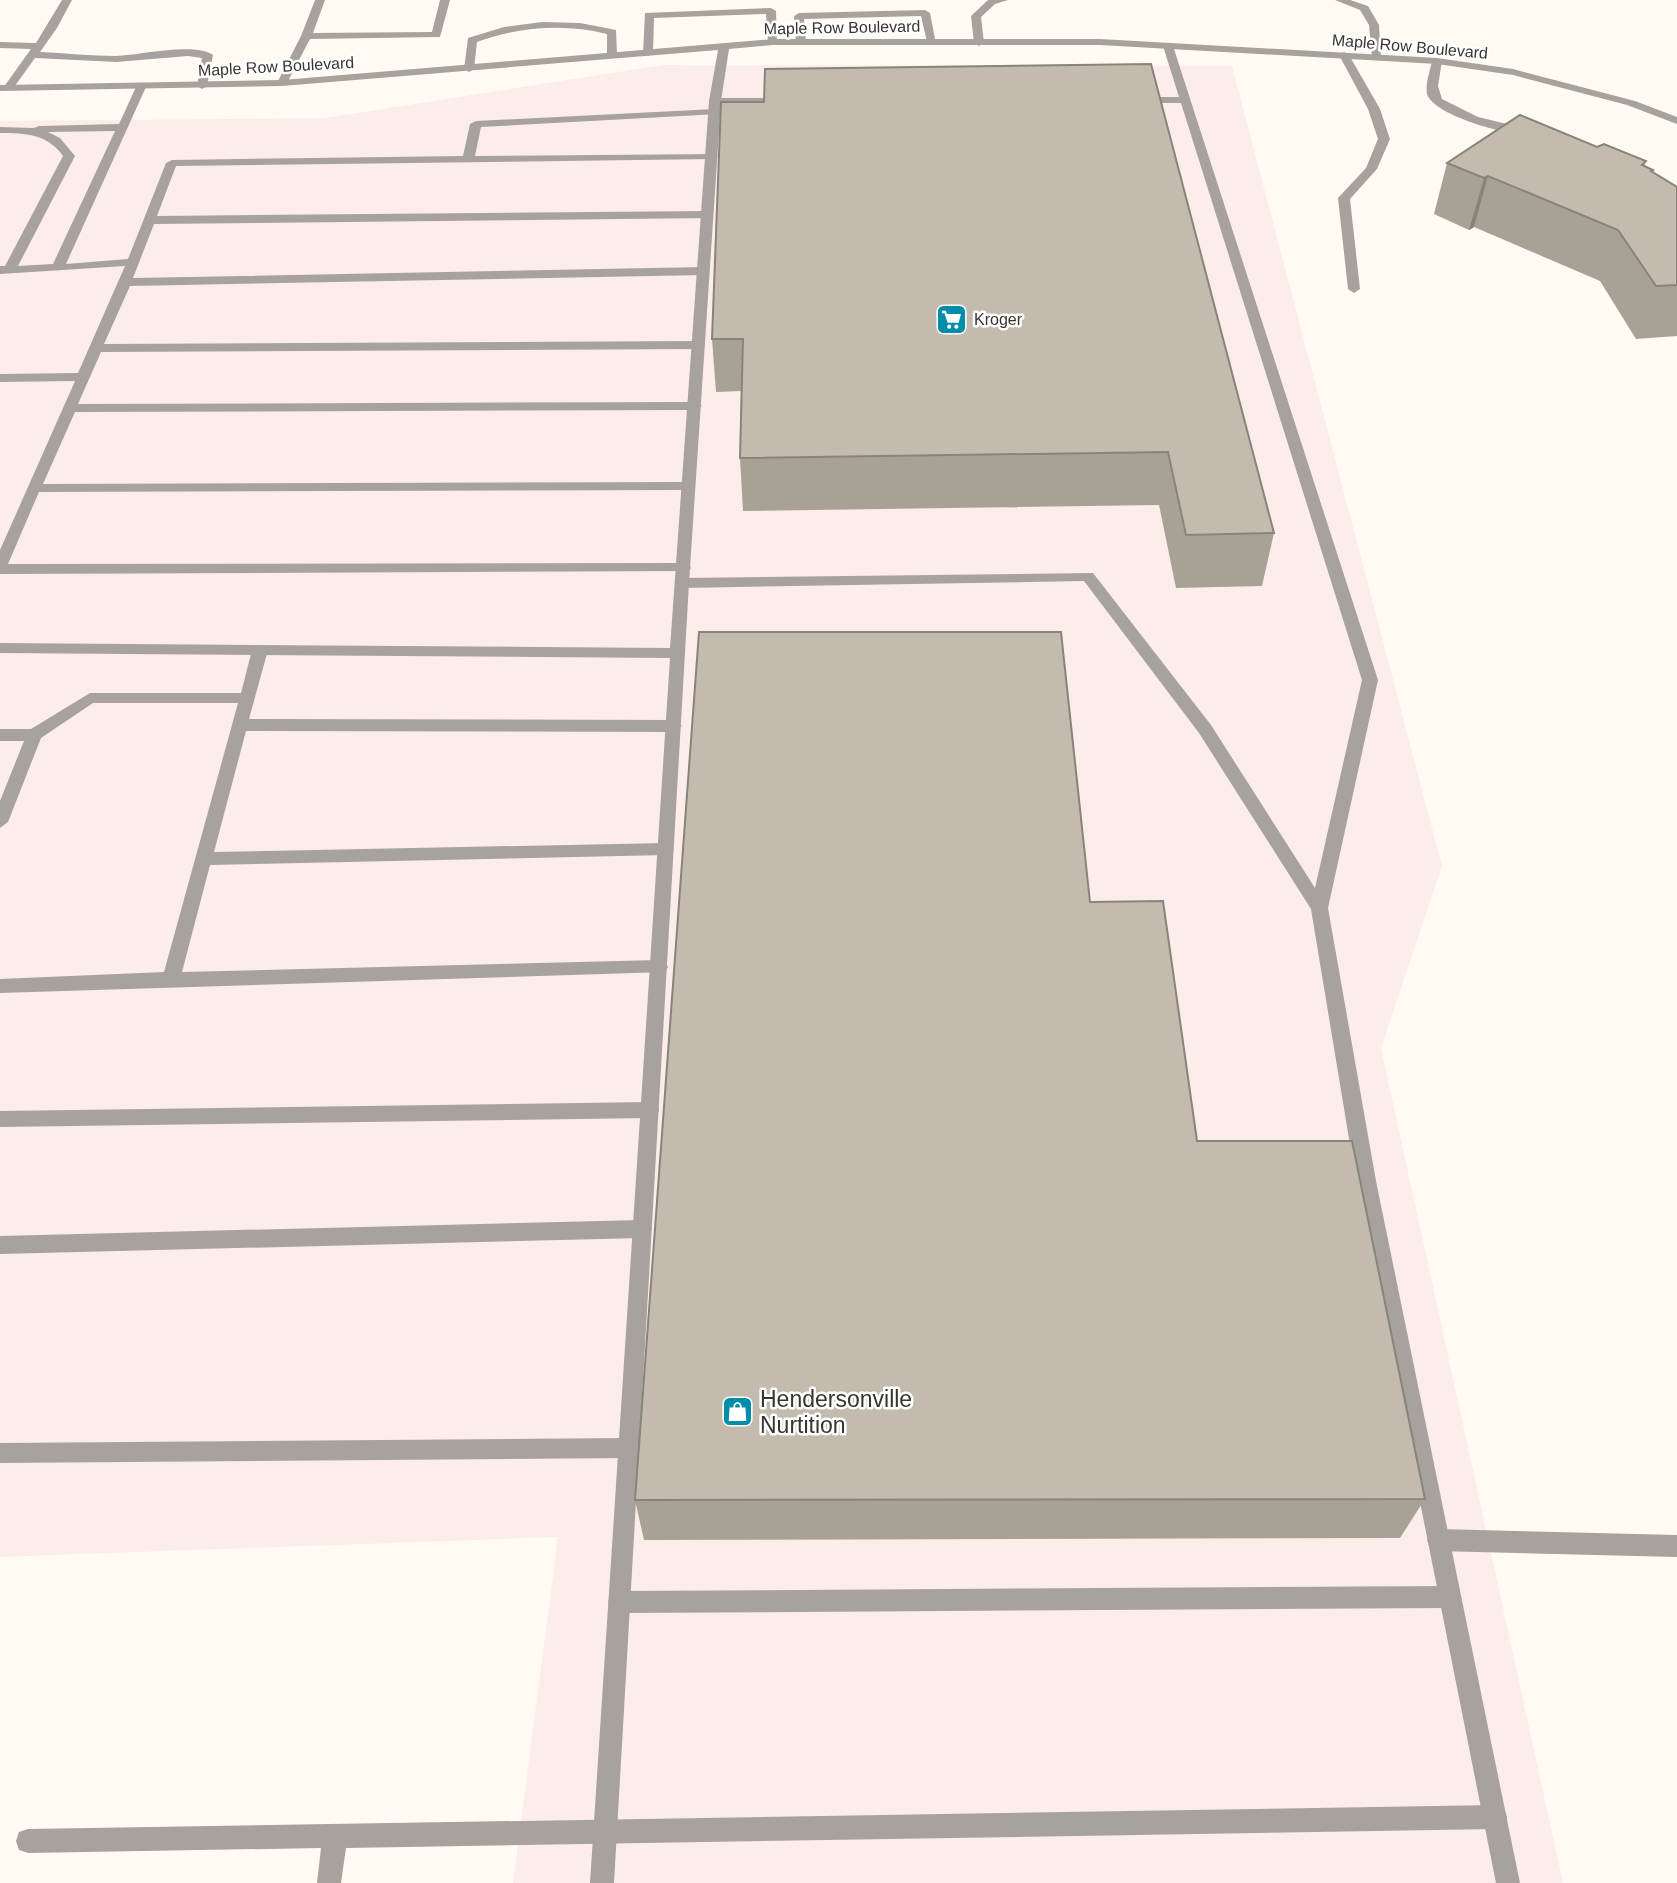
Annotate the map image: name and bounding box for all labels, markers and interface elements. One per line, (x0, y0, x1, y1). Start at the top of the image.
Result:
street label: Maple Row Boulevard (764, 18, 920, 37)
street label: Maple Row Boulevard (1331, 31, 1489, 62)
street label: Maple Row Boulevard (197, 54, 355, 79)
supermarket icon: Kroger (934, 302, 968, 336)
place label: Kroger (974, 311, 1023, 328)
place label: Hendersonville Nurtition (760, 1386, 912, 1438)
shop icon: Hendersonville Nurtition (720, 1395, 754, 1429)

